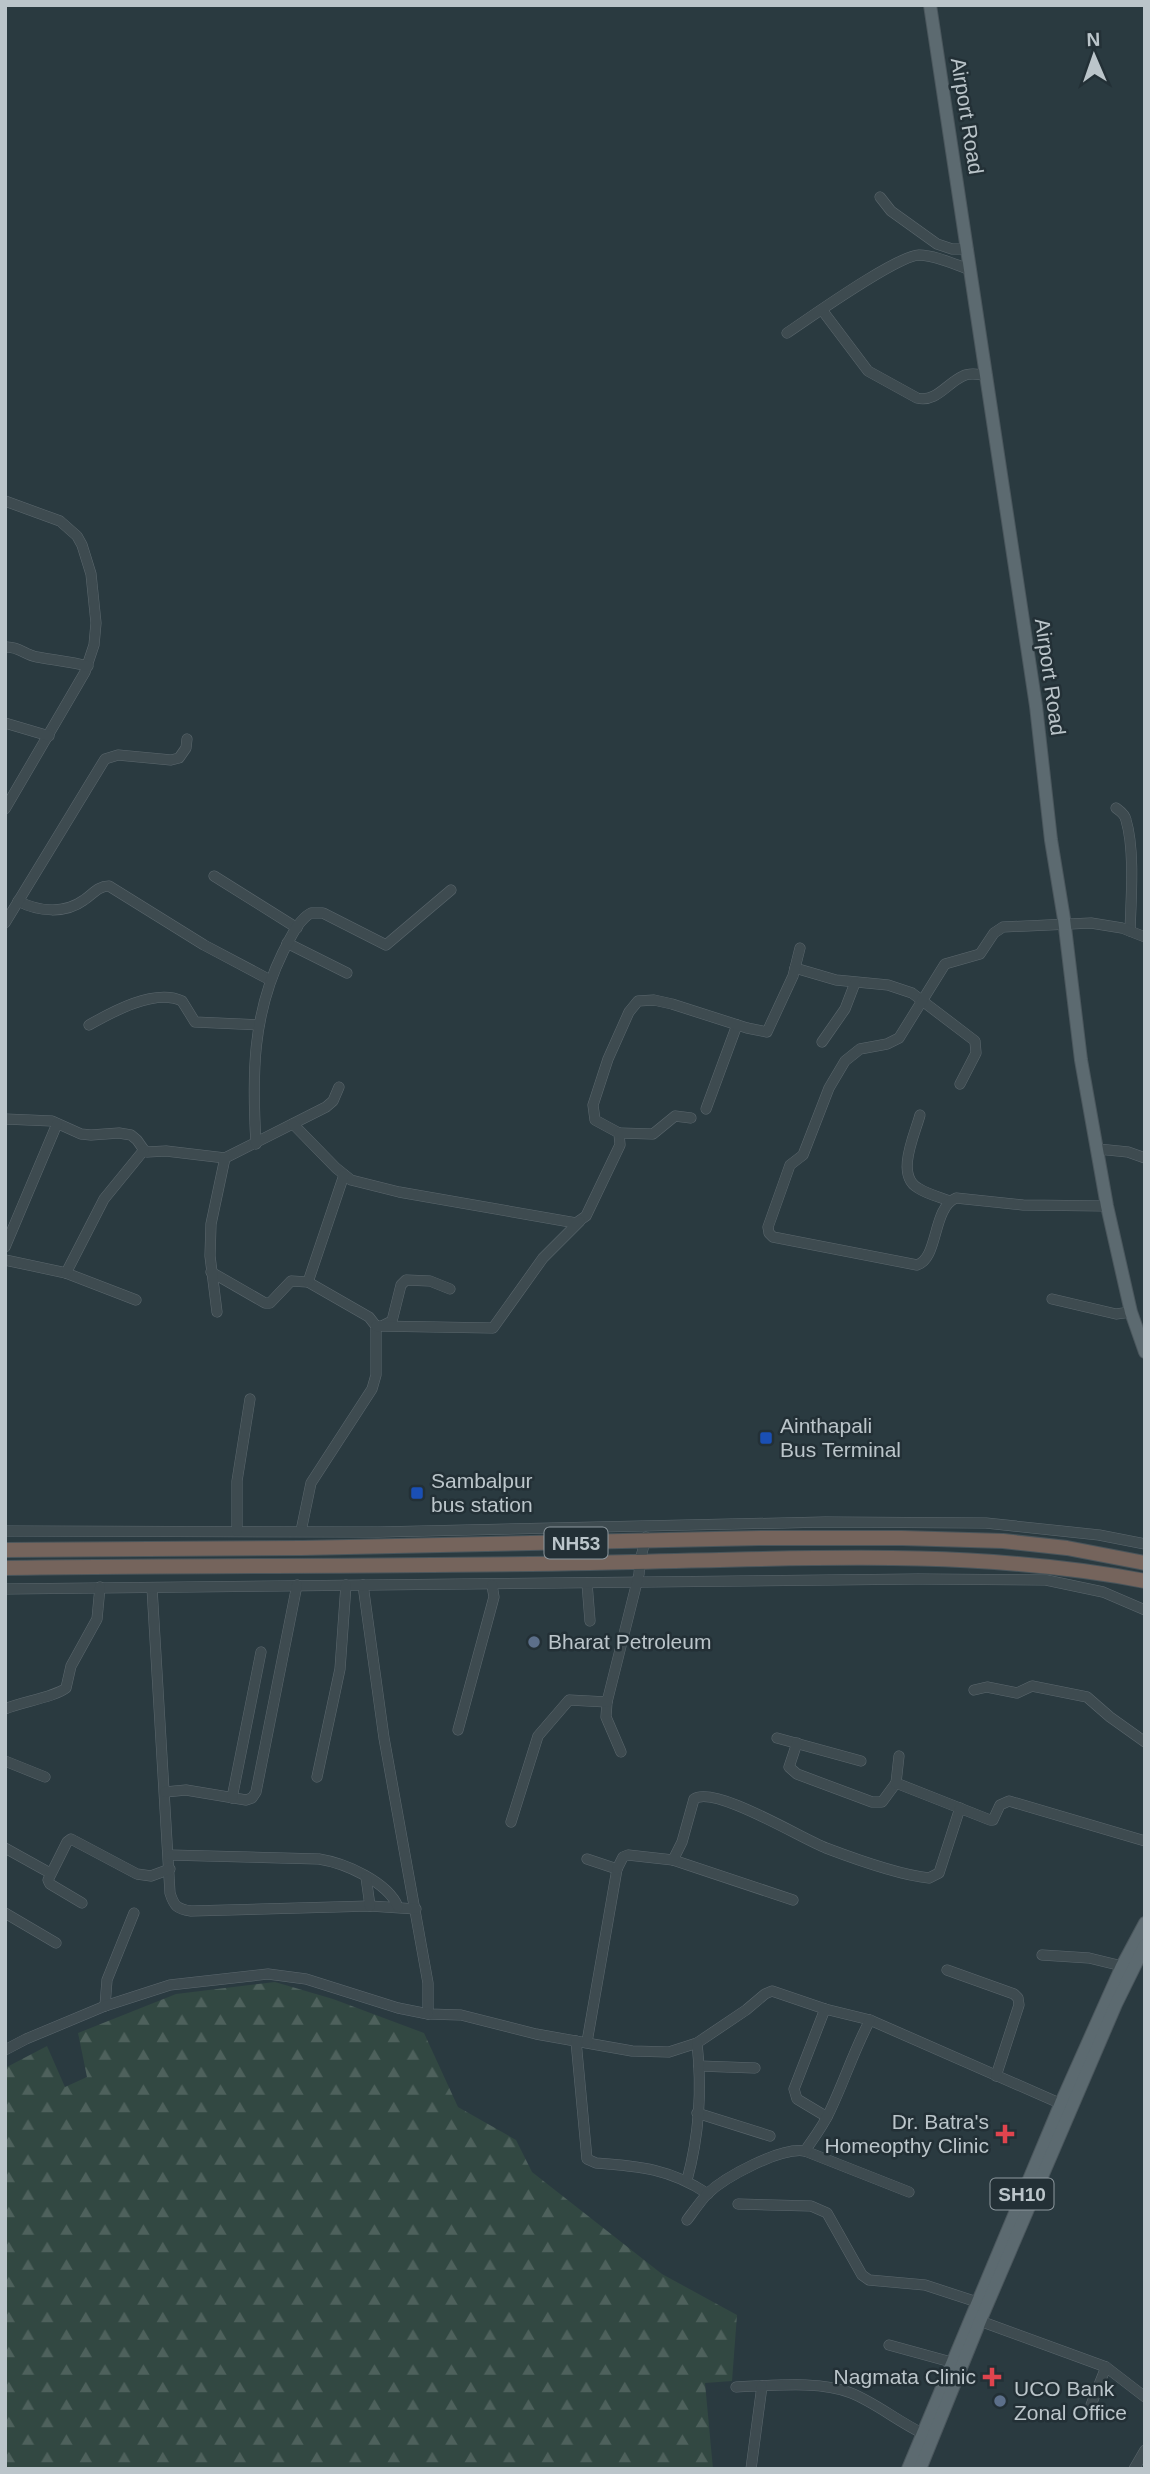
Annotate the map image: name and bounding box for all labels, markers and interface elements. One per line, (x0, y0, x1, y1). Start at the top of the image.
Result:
north arrow (1059, 21, 1129, 91)
text: N (1086, 29, 1101, 50)
street label: Airport Road (947, 56, 988, 176)
street label: Airport Road (1031, 617, 1070, 737)
place label: Ainthapali Bus Terminal (780, 1414, 901, 1461)
marker: Ainthapali Bus Terminal (758, 1430, 774, 1446)
place label: Sambalpur bus station (431, 1469, 533, 1516)
marker: Sambalpur bus station (409, 1485, 425, 1501)
road number: NH53 (544, 1527, 608, 1558)
place label: Bharat Petroleum (548, 1630, 711, 1653)
marker: Bharat Petroleum (526, 1634, 542, 1650)
place label: Dr. Batra's Homeopthy Clinic (824, 2110, 989, 2157)
marker: Dr. Batra's Homeopthy Clinic (995, 2124, 1015, 2144)
road number: SH10 (990, 2178, 1054, 2210)
place label: Nagmata Clinic (834, 2365, 976, 2388)
marker: Nagmata Clinic (982, 2367, 1002, 2387)
place label: UCO Bank Zonal Office (1014, 2377, 1127, 2424)
marker: UCO Bank Zonal Office (992, 2393, 1008, 2409)

